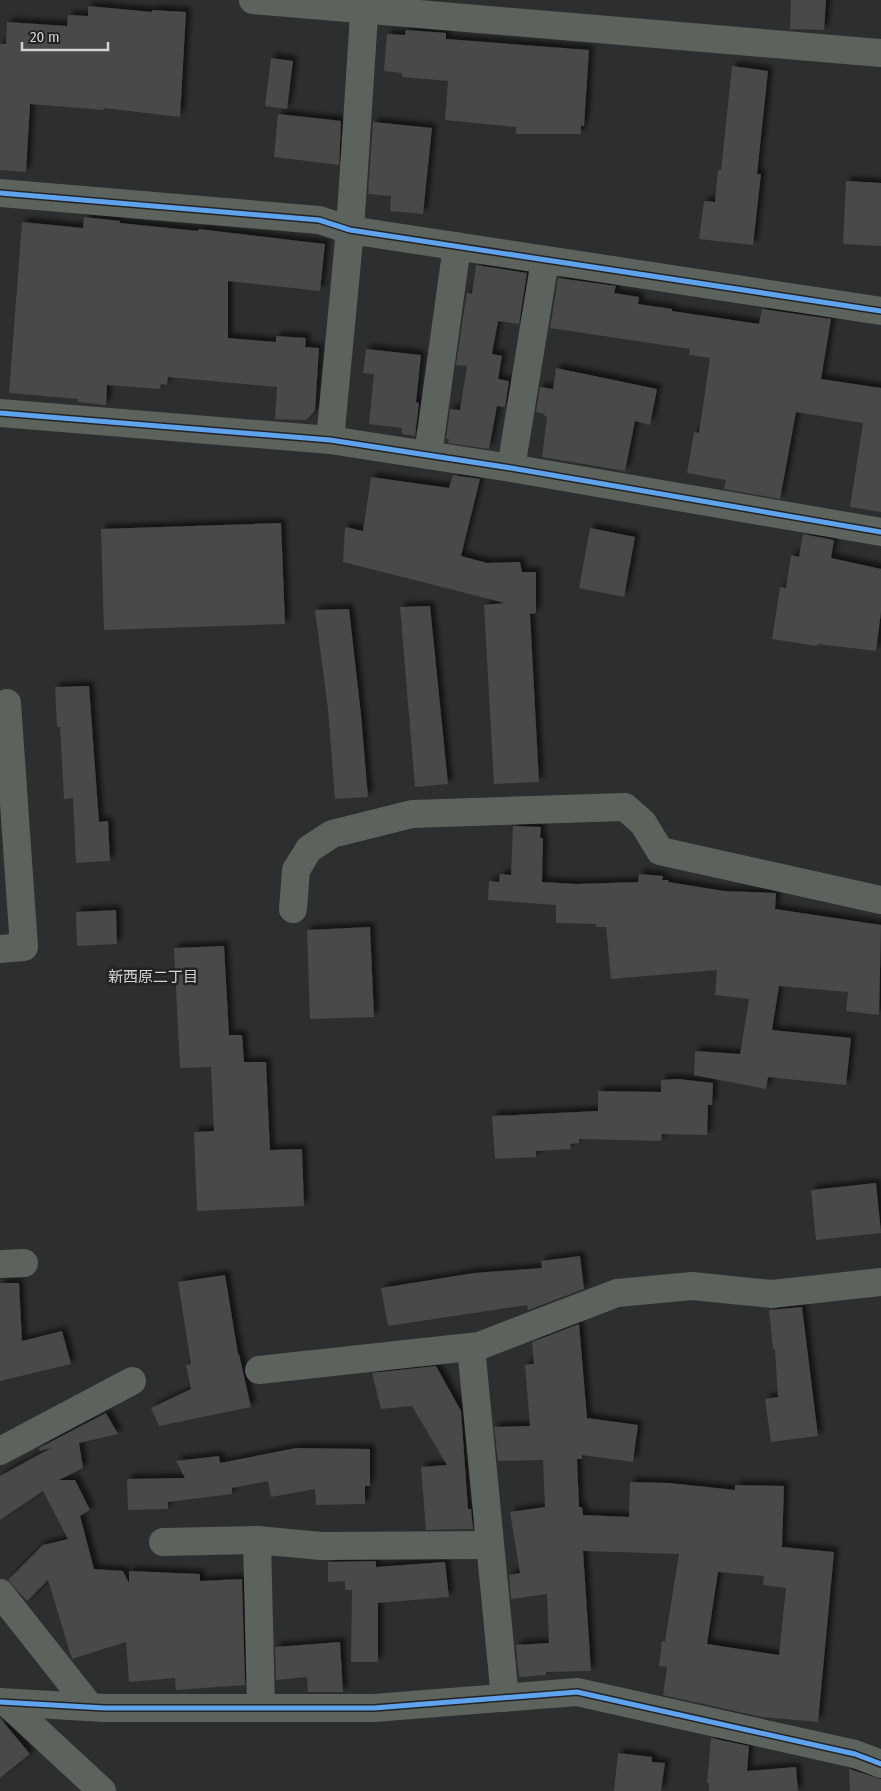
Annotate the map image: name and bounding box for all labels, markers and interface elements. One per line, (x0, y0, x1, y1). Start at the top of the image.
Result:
scale bar (22, 20, 109, 52)
text: 20 m (30, 28, 60, 46)
district label: 新西原二丁目 (108, 968, 198, 986)

